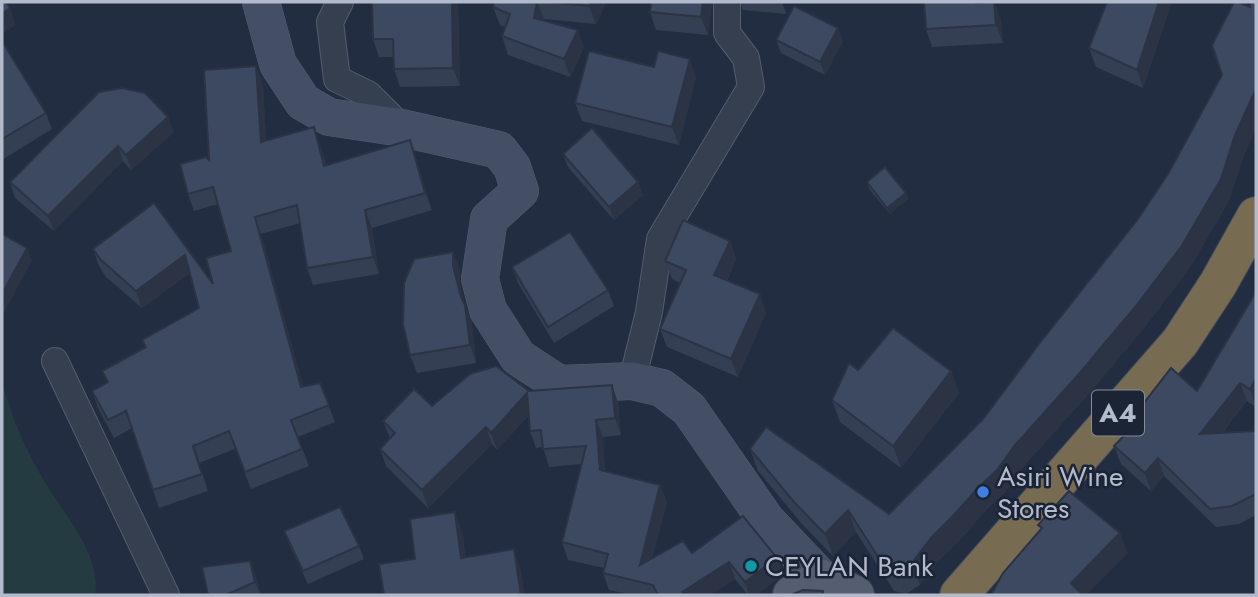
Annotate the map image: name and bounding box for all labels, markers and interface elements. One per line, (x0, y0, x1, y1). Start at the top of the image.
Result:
road number: A4 (1092, 390, 1144, 436)
place label: Asiri Wine Stores (997, 456, 1123, 529)
marker: Asiri Wine Stores (975, 484, 991, 500)
place label: CEYLAN Bank (765, 546, 934, 587)
marker: CEYLAN Bank (743, 558, 759, 574)

